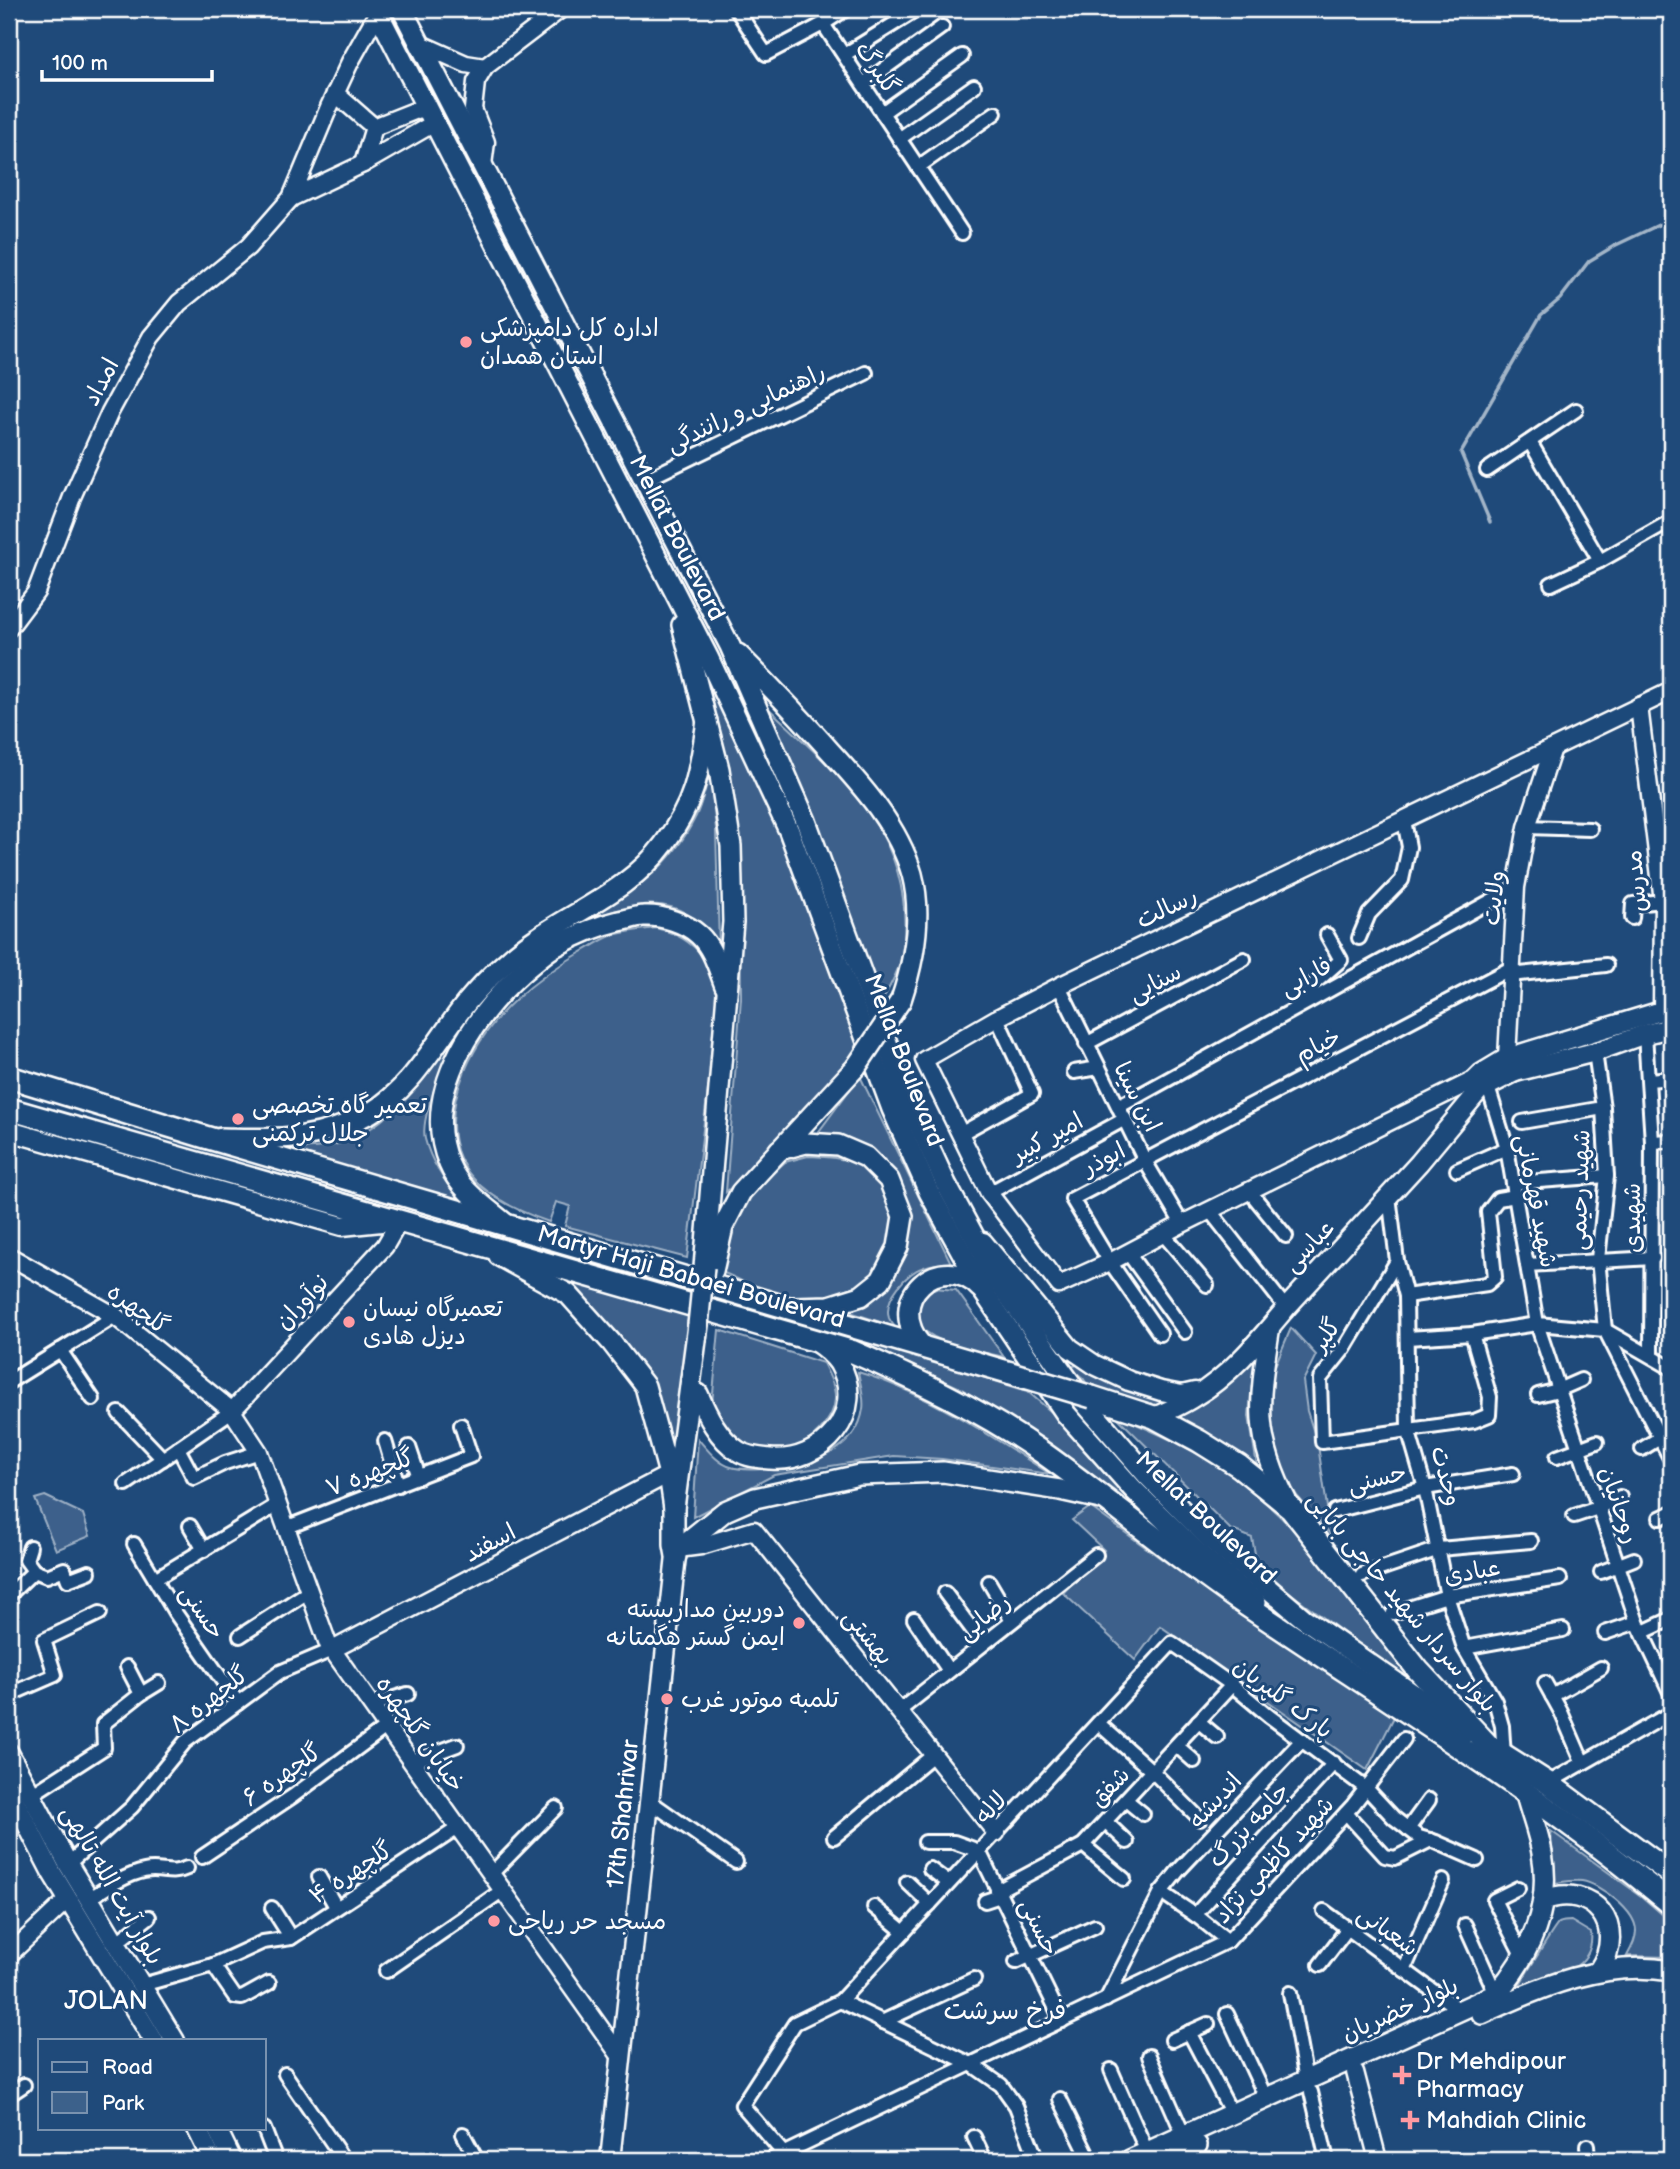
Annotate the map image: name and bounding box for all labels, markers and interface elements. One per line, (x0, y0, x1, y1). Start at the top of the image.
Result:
street label: گلبرگ (849, 36, 905, 100)
scale bar (42, 38, 212, 82)
text: 100 m (52, 51, 108, 76)
place label: اداره کل دامپزشکی استان همدان (480, 314, 659, 371)
marker: اداره کل دامپزشکی استان همدان (458, 334, 474, 350)
street label: امداد (77, 353, 125, 411)
street label: راهنمایی و رانندگی (662, 357, 830, 459)
street label: Mellat Boulevard (623, 450, 731, 626)
street label: مدرس (1619, 849, 1653, 913)
street label: ولایت (1477, 869, 1511, 927)
street label: رسالت (1132, 881, 1202, 935)
street label: فارابی (1275, 951, 1337, 1003)
street label: سنایی (1123, 957, 1187, 1009)
street label: Mellat Boulevard (858, 970, 950, 1150)
street label: خیام (1290, 1022, 1347, 1073)
street label: ابن سینا (1107, 1057, 1167, 1137)
place label: تعمیر گاه تخصصی جلال ترکمنی (252, 1091, 428, 1148)
street label: امیر کبیر (1004, 1106, 1088, 1171)
marker: تعمیر گاه تخصصی جلال ترکمنی (230, 1111, 246, 1127)
street label: شهید رحیمی (1563, 1129, 1597, 1251)
street label: شهید قهرمانی (1509, 1132, 1563, 1270)
street label: ابوذر (1076, 1136, 1130, 1183)
street label: شهیدی (1618, 1183, 1647, 1253)
street label: عباسی (1277, 1213, 1341, 1279)
street label: Martyr Haji Babaei Boulevard (534, 1219, 848, 1335)
street label: نوآوران (269, 1268, 335, 1336)
street label: گلچهره (102, 1277, 174, 1341)
place label: تعمیرگاه نیسان دیزل هادی (363, 1294, 504, 1351)
street label: گلپر (1303, 1313, 1348, 1359)
marker: تعمیرگاه نیسان دیزل هادی (341, 1314, 357, 1330)
street label: گلچهره ۷ (322, 1443, 418, 1503)
street label: وحدت (1424, 1443, 1468, 1509)
street label: Mellat Boulevard (1129, 1445, 1283, 1591)
street label: حسنی (1344, 1458, 1410, 1500)
street label: روحانیان (1592, 1463, 1646, 1547)
street label: بلوار سردار شهید حاجی بابایی (1301, 1485, 1503, 1719)
street label: اسفند (459, 1517, 521, 1569)
street label: عبادی (1442, 1553, 1502, 1591)
street label: حسنی (173, 1579, 231, 1645)
street label: رضایی (952, 1587, 1016, 1647)
place label: دوربین مداربسته ایمن گستر هگمتانه (607, 1595, 785, 1652)
street label: بهشتی (836, 1603, 900, 1671)
marker: دوربین مداربسته ایمن گستر هگمتانه (791, 1615, 807, 1631)
street label: پارک گلپریان (1227, 1651, 1339, 1745)
street label: گلچهره ۸ (164, 1660, 254, 1740)
street label: خیابان گلچهره (369, 1670, 471, 1798)
place label: تلمبه موتور غرب (681, 1685, 840, 1714)
marker: تلمبه موتور غرب (659, 1691, 675, 1707)
street label: گلچهره ۶ (237, 1737, 327, 1813)
street label: 17th Shahrivar (601, 1738, 645, 1890)
street label: شفق (1084, 1761, 1136, 1813)
street label: اندیشه (1182, 1767, 1248, 1835)
street label: جامه بزرگ (1202, 1776, 1296, 1874)
street label: لاله (969, 1786, 1013, 1830)
street label: شهید کاظمی نژاد (1208, 1791, 1340, 1929)
street label: بلوار آیت الله تالهی (55, 1800, 169, 1970)
street label: گلچهره ۴ (304, 1835, 398, 1911)
street label: حسنی (1013, 1894, 1065, 1960)
street label: شعبانی (1352, 1899, 1424, 1963)
place label: مسجد حر ریاحی (508, 1907, 666, 1936)
marker: مسجد حر ریاحی (486, 1913, 502, 1929)
street label: بلوار خضریان (1337, 1971, 1463, 2049)
district label: JOLAN (64, 1986, 148, 2017)
district label: فرخ سرشت (944, 1996, 1066, 2028)
legend (38, 2039, 266, 2130)
place label: Dr Mehdipour Pharmacy (1416, 2047, 1566, 2104)
text: Road (102, 2055, 153, 2080)
marker: Dr Mehdipour Pharmacy (1394, 2067, 1410, 2083)
text: Park (102, 2091, 145, 2116)
place label: Mahdiah Clinic (1426, 2106, 1586, 2135)
marker: Mahdiah Clinic (1400, 2110, 1420, 2130)

